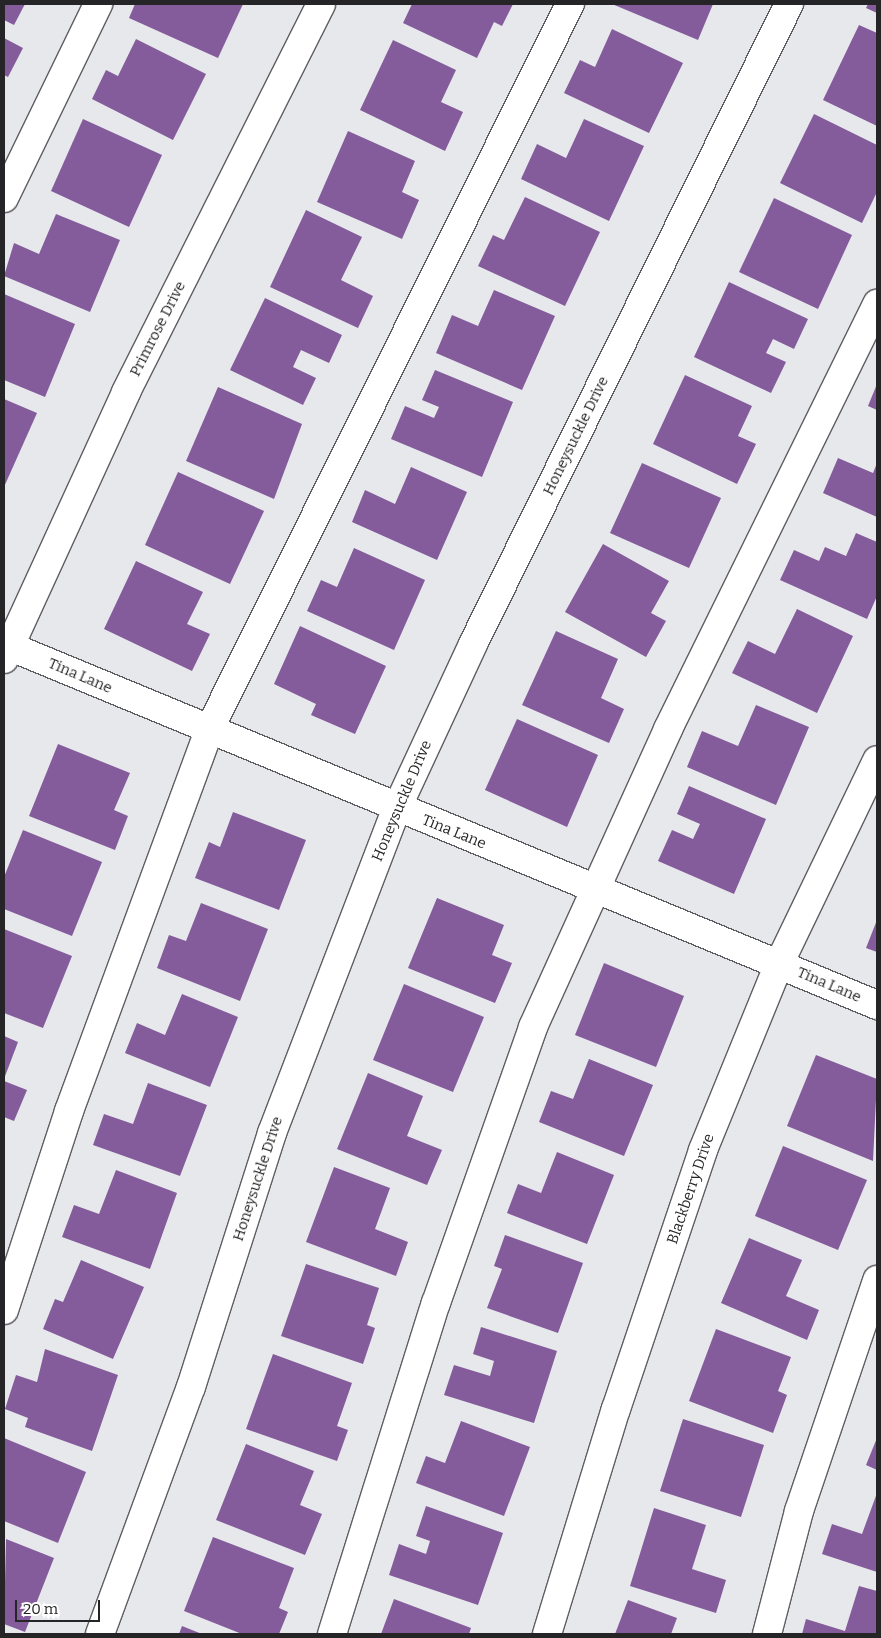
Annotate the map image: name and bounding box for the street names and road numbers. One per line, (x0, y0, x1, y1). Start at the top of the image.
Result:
street label: Primrose Drive (126, 278, 190, 380)
street label: Honeysuckle Drive (539, 374, 613, 498)
street label: Tina Lane (45, 655, 115, 697)
street label: Honeysuckle Drive (368, 738, 436, 864)
street label: Tina Lane (419, 811, 489, 853)
street label: Tina Lane (794, 964, 864, 1006)
street label: Honeysuckle Drive (229, 1114, 287, 1244)
street label: Blackberry Drive (664, 1131, 718, 1247)

